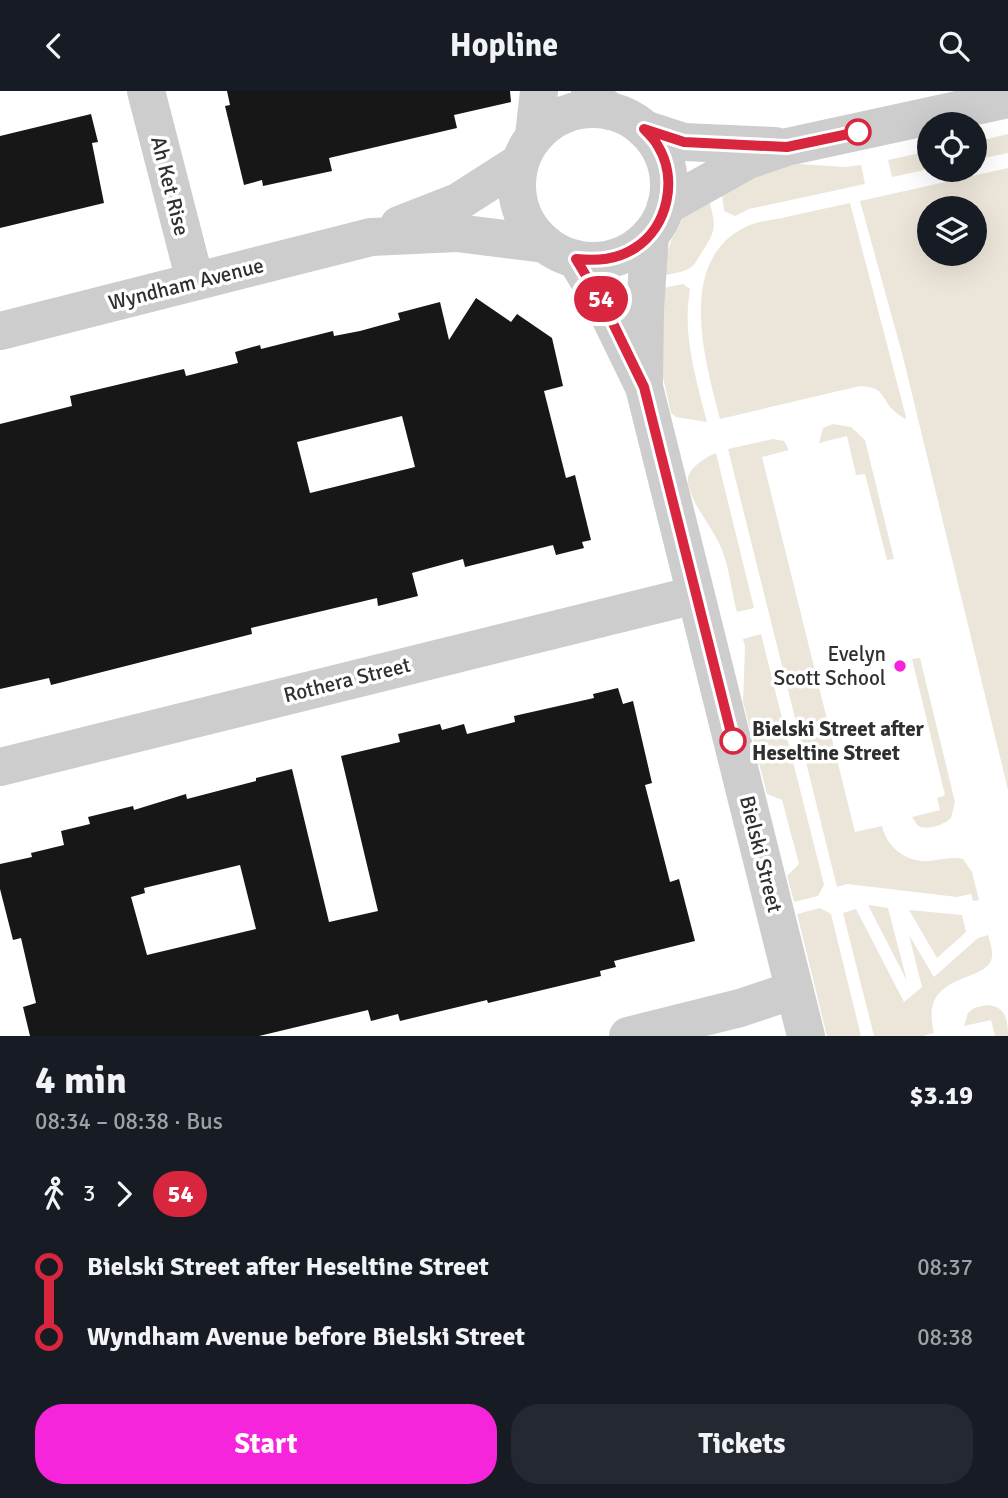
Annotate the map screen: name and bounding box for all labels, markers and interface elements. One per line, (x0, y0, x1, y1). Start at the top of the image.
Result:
text: Hopline (450, 26, 558, 65)
icon: back (35, 27, 73, 65)
icon: search (935, 27, 973, 65)
map controls (917, 112, 987, 266)
button: locate (917, 112, 987, 182)
unlabelled marker (845, 119, 871, 145)
street label: Ah Ket Rise (145, 134, 195, 238)
button: layers (917, 196, 987, 266)
street label: Wyndham Avenue (106, 252, 266, 316)
line badge: 54 (570, 276, 632, 322)
text: 54 (588, 284, 614, 314)
place label: Evelyn Scott School (774, 641, 886, 691)
street label: Rothera Street (281, 652, 413, 708)
marker: Evelyn Scott School (892, 658, 908, 674)
place label: Bielski Street after Heseltine Street (752, 716, 925, 766)
marker: Bielski Street after Heseltine Street (720, 728, 746, 754)
street label: Bielski Street (734, 793, 788, 915)
text: 4 min (35, 1057, 127, 1104)
text: $3.19 (909, 1080, 973, 1112)
text: 08:34 – 08:38 · Bus (35, 1107, 223, 1136)
icon: walk (35, 1175, 73, 1213)
icon: forward (105, 1175, 143, 1213)
text: 3 (83, 1179, 95, 1208)
text: 54 (167, 1179, 193, 1209)
text: Bielski Street after Heseltine Street (87, 1251, 489, 1283)
text: 08:37 (917, 1253, 973, 1282)
text: Wyndham Avenue before Bielski Street (87, 1321, 525, 1353)
text: 08:38 (917, 1323, 973, 1352)
button: Start (35, 1404, 497, 1484)
button: Tickets (511, 1404, 973, 1484)

